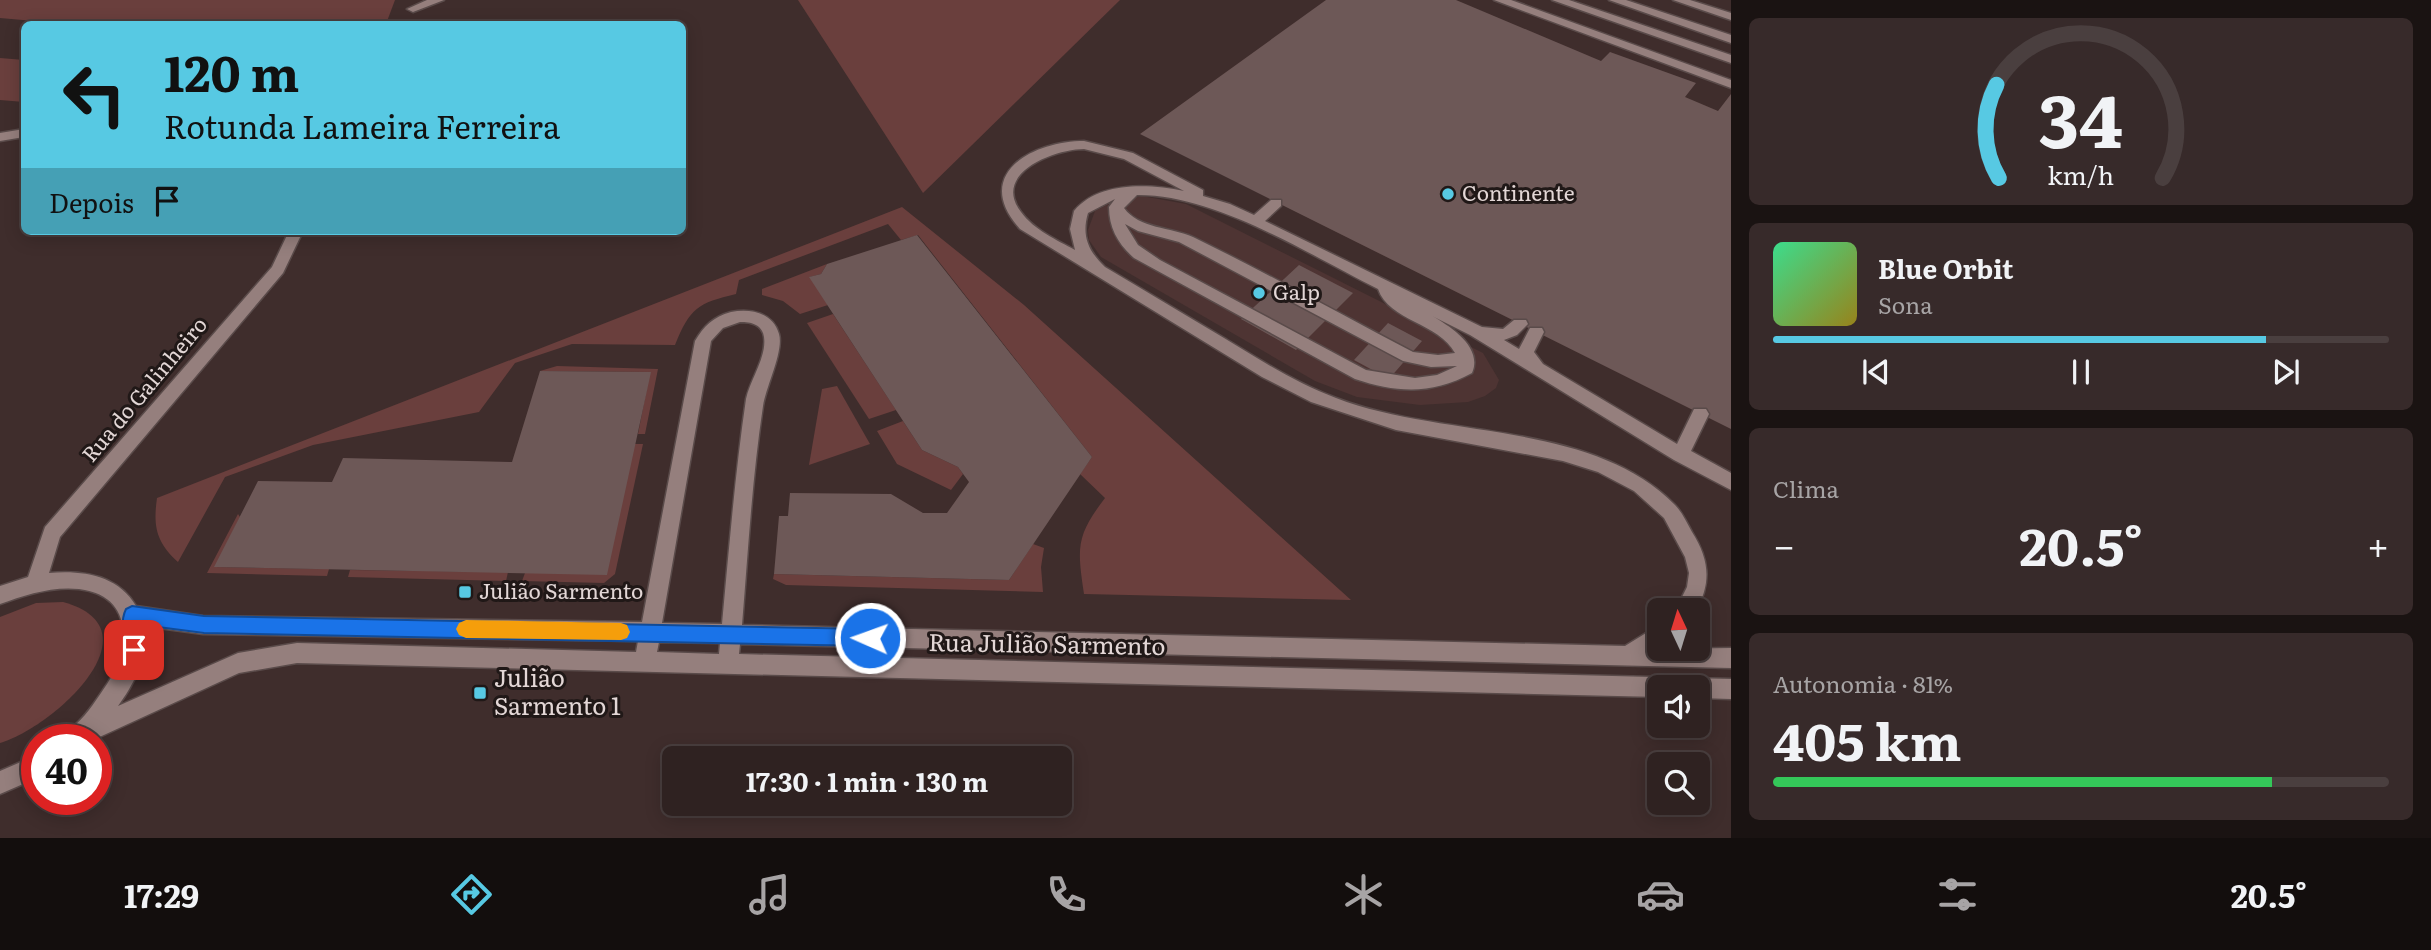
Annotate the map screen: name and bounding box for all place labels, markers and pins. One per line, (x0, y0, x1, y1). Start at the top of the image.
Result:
place label: Continente (1462, 176, 1575, 207)
marker: Continente (1440, 186, 1456, 202)
place label: Galp (1273, 275, 1320, 306)
marker: Galp (1251, 285, 1267, 301)
place label: Julião Sarmento (479, 574, 643, 605)
marker: Julião Sarmento (457, 584, 473, 600)
pin (104, 620, 164, 680)
place label: Julião Sarmento 1 (494, 659, 621, 722)
marker: Julião Sarmento 1 (472, 685, 488, 701)

